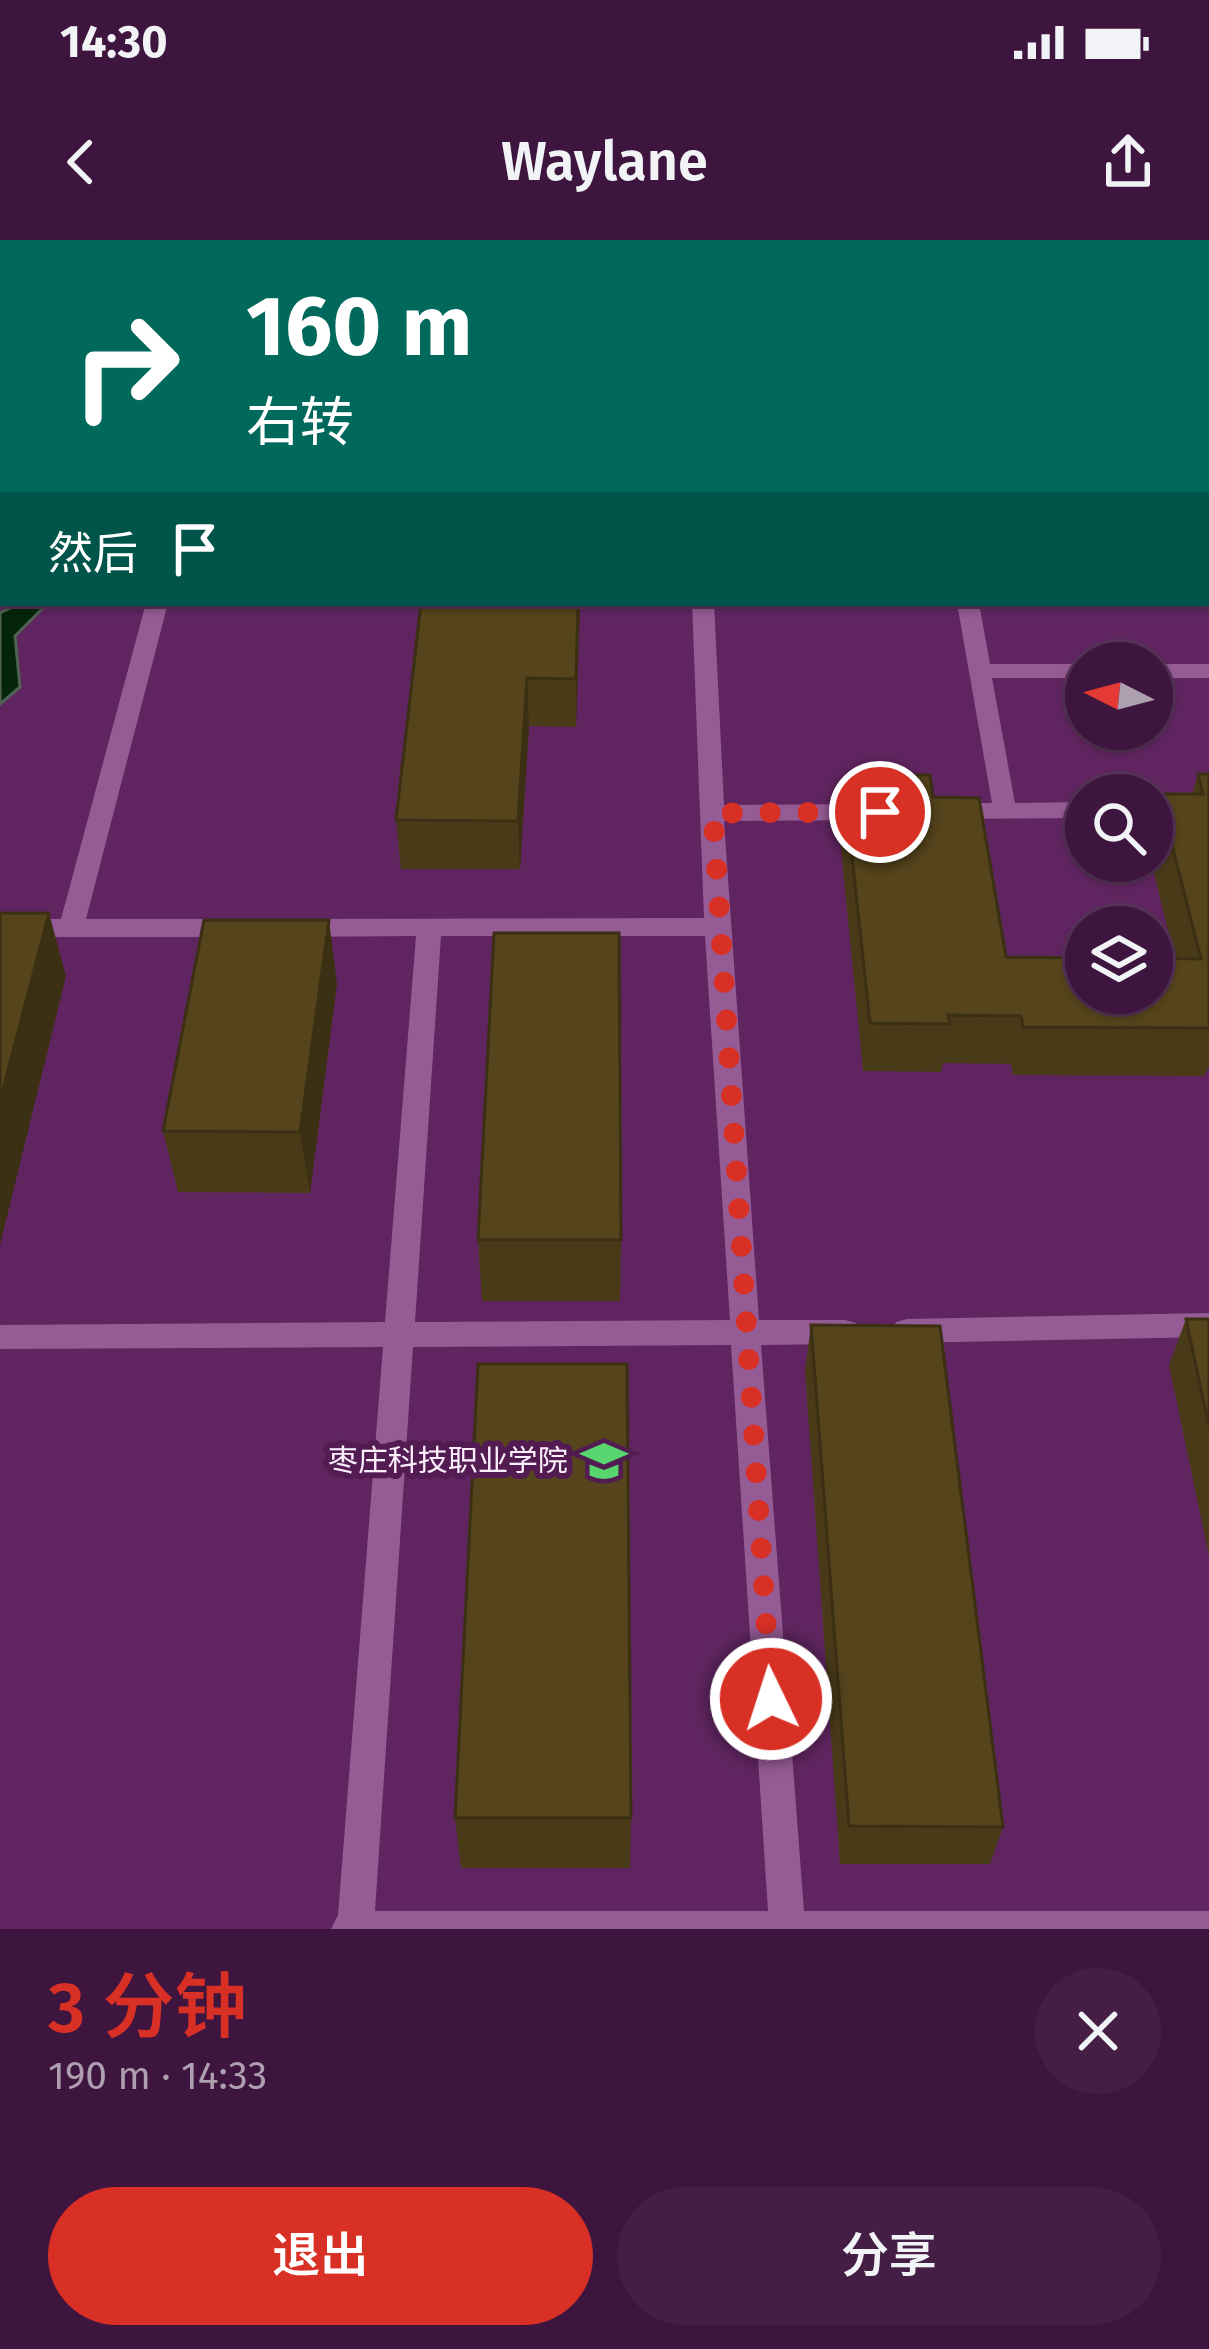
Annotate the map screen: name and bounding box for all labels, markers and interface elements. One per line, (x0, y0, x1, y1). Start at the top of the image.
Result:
text: 14:30 (60, 15, 168, 69)
icon: back (48, 129, 114, 195)
icon: share (1095, 129, 1161, 195)
text: Waylane (501, 130, 708, 194)
text: 160 m (246, 276, 472, 377)
icon: right (48, 288, 204, 444)
text: 右转 (246, 391, 354, 455)
icon: arrive (162, 516, 228, 582)
text: 然后 (48, 527, 138, 581)
north arrow (1065, 642, 1173, 750)
map controls (1065, 642, 1173, 1014)
pin (829, 761, 931, 863)
button: search (1065, 774, 1173, 882)
icon: arrive (847, 779, 913, 845)
button: layers (1065, 906, 1173, 1014)
school or university icon: 枣庄科技职业学院 (579, 1436, 629, 1486)
place label: 枣庄科技职业学院 (328, 1443, 568, 1479)
position arrow (708, 1636, 834, 1762)
text: 3 分钟 (48, 1965, 247, 2051)
button: close (1035, 1968, 1161, 2094)
text: 190 m · 14:33 (48, 2053, 267, 2099)
button: 退出 (48, 2187, 593, 2325)
button: 分享 (617, 2187, 1161, 2325)

